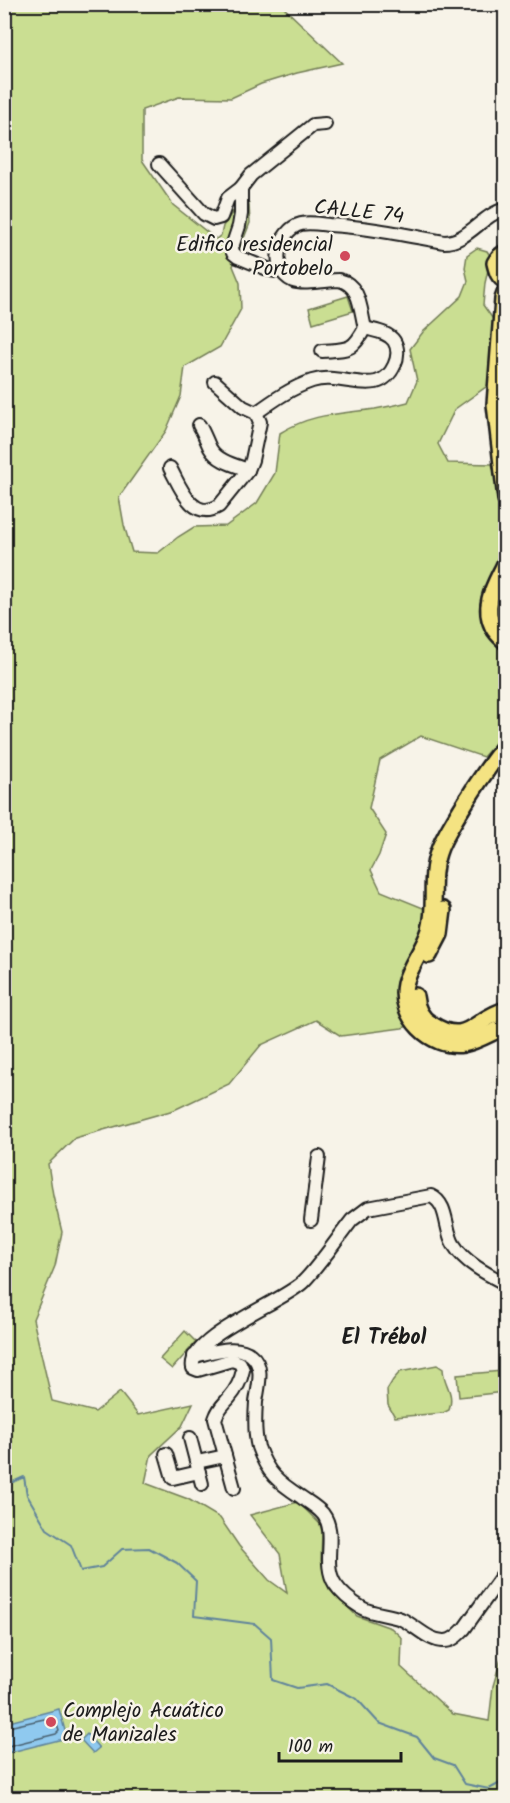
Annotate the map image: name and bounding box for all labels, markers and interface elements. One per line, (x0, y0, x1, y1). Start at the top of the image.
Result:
street label: CALLE 74 (312, 191, 405, 234)
place label: Edifico residencial Portobelo (176, 229, 333, 286)
marker: Edifico residencial Portobelo (338, 249, 352, 263)
district label: El Trébol (342, 1321, 427, 1356)
place label: Complejo Acuático de Manizales (63, 1695, 224, 1752)
marker: Complejo Acuático de Manizales (44, 1715, 58, 1729)
scale bar (279, 1725, 400, 1763)
text: 100 m (288, 1733, 333, 1762)

